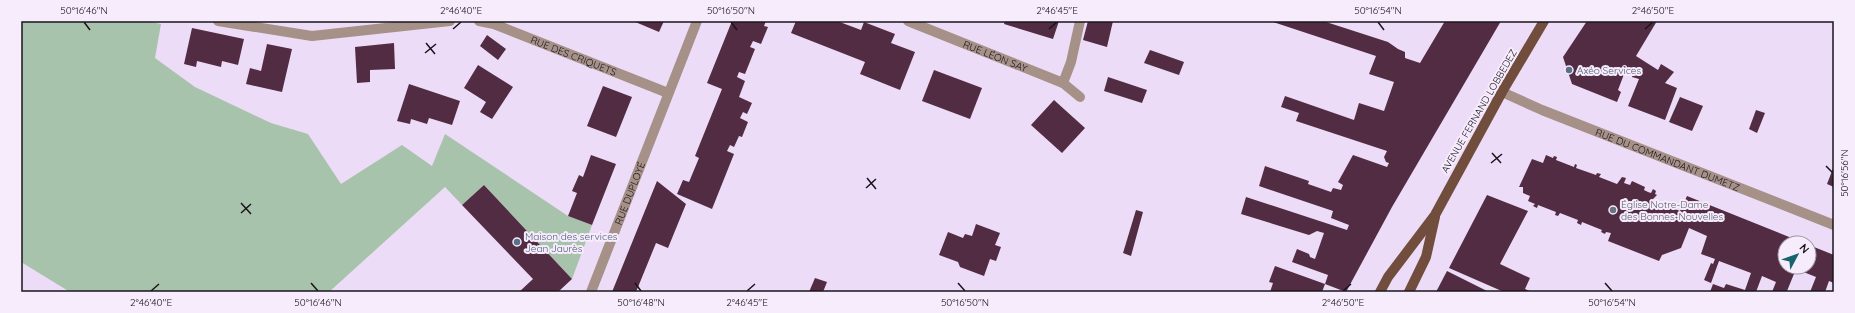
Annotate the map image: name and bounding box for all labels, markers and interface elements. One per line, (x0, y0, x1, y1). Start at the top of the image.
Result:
text: 50°16'46"N (60, 4, 108, 17)
text: 2°46'40"E (440, 4, 482, 17)
text: 50°16'50"N (707, 4, 755, 17)
text: 2°46'45"E (1036, 4, 1078, 17)
text: 50°16'54"N (1354, 4, 1402, 17)
text: 2°46'50"E (1632, 4, 1674, 17)
street label: RUE DES CRIQUETS (529, 33, 619, 79)
street label: RUE LÉON SAY (961, 37, 1030, 75)
street label: AVENUE FERNAND LOBBEDEZ (1438, 47, 1520, 175)
place label: Axéo Services (1577, 64, 1641, 77)
marker: Axéo Services (1564, 65, 1574, 75)
street label: RUE DU COMMANDANT DUMETZ (1594, 125, 1742, 194)
text: 50°16'56"N (1838, 149, 1851, 197)
street label: RUE DUPLOYÉ (611, 160, 648, 227)
place label: Église Notre-Dame des Bonnes-Nouvelles (1621, 198, 1724, 223)
marker: Église Notre-Dame des Bonnes-Nouvelles (1608, 205, 1618, 215)
place label: Maison des services Jean Jaurès (525, 230, 618, 255)
north arrow (1777, 235, 1817, 275)
marker: Maison des services Jean Jaurès (512, 237, 522, 247)
text: N (1797, 241, 1812, 256)
text: 2°46'40"E (130, 296, 172, 309)
text: 50°16'46"N (294, 296, 342, 309)
text: 50°16'48"N (617, 296, 665, 309)
text: 2°46'45"E (726, 296, 768, 309)
text: 50°16'50"N (941, 296, 989, 309)
text: 2°46'50"E (1322, 296, 1364, 309)
text: 50°16'54"N (1588, 296, 1636, 309)

